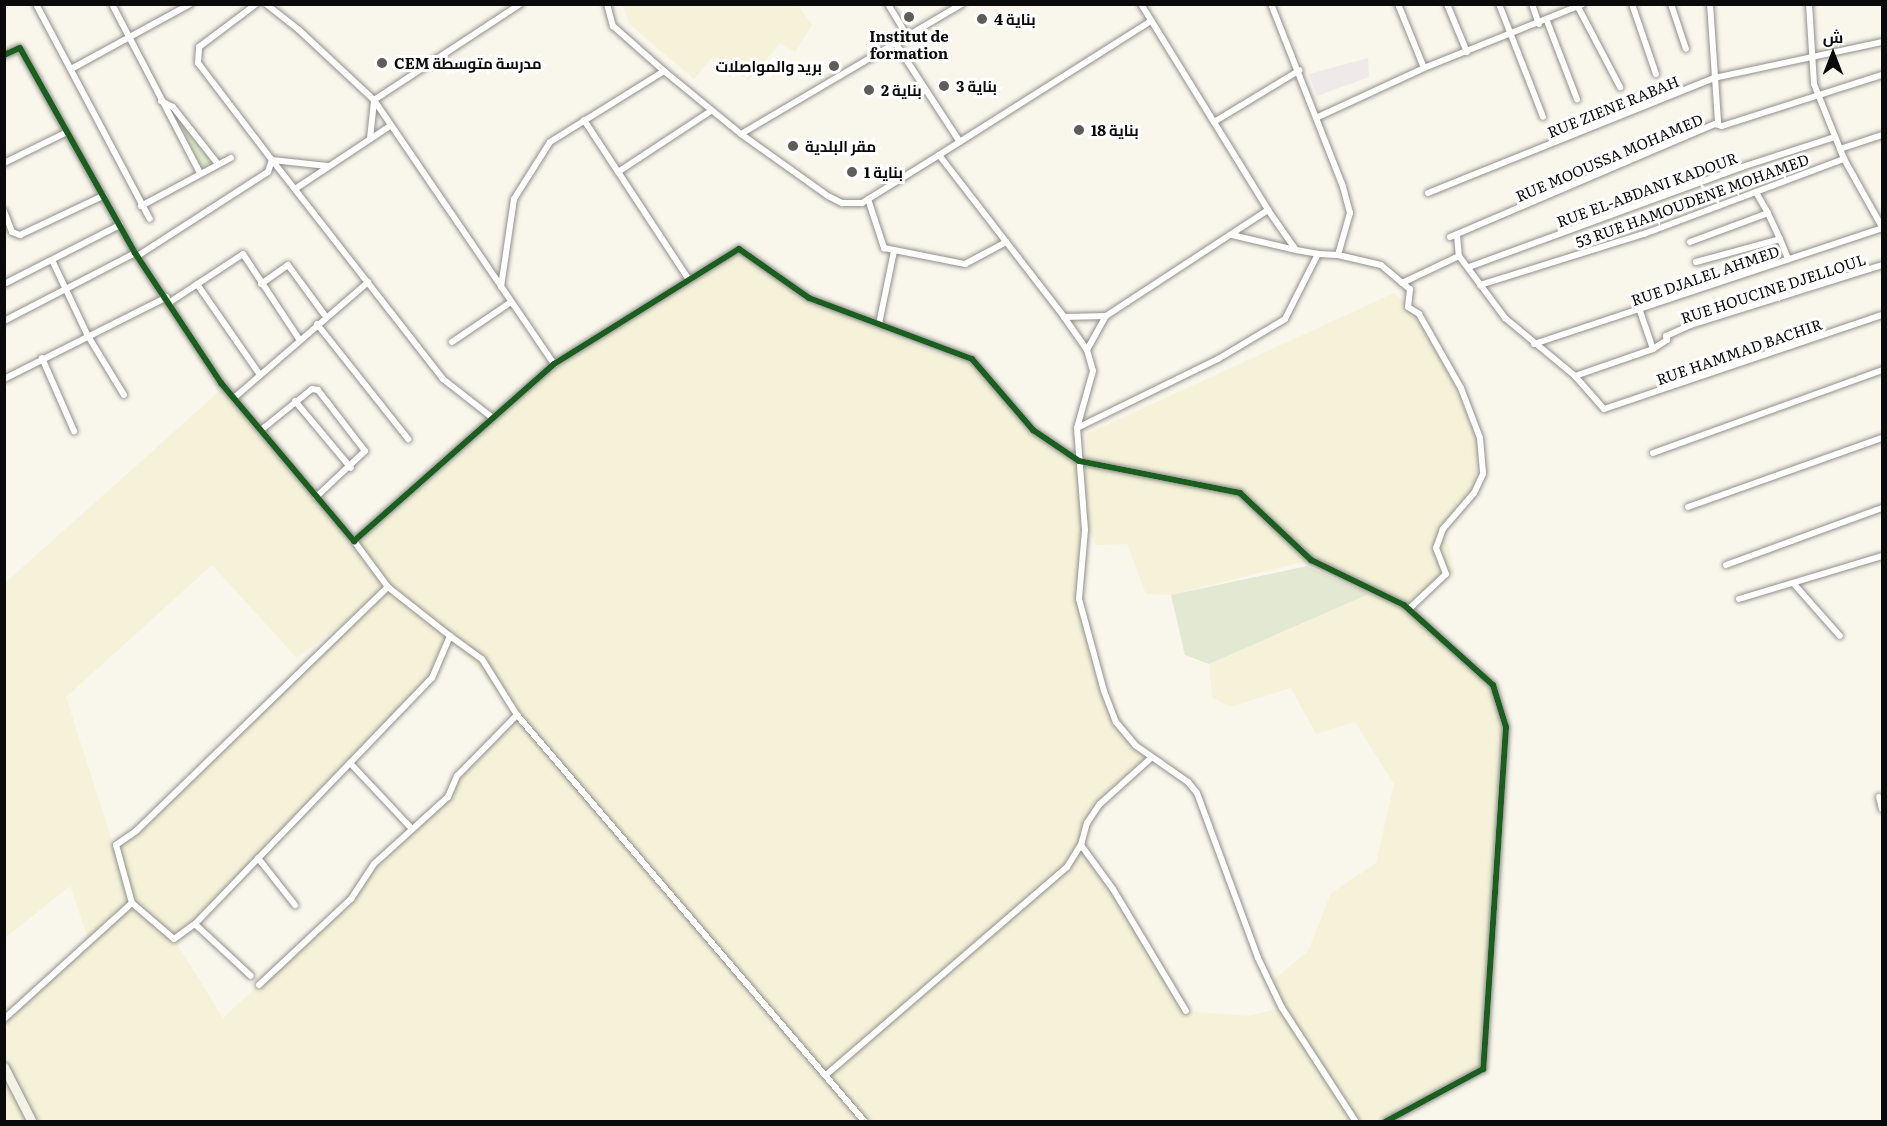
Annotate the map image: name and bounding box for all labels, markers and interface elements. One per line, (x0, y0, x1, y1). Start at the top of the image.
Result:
marker: Institut de formation (902, 10, 916, 24)
place label: بناية 4 (994, 10, 1036, 28)
marker: بناية 4 (975, 12, 989, 26)
north arrow (1803, 24, 1863, 84)
text: ش (1823, 24, 1843, 48)
place label: Institut de formation (869, 26, 949, 61)
place label: CEM مدرسة متوسطة (394, 54, 542, 72)
marker: CEM مدرسة متوسطة (375, 56, 389, 70)
place label: بريد والمواصلات (715, 57, 822, 75)
marker: بريد والمواصلات (827, 59, 841, 73)
street label: RUE ZIENE RABAH (1544, 71, 1682, 141)
place label: بناية 3 (956, 77, 997, 95)
marker: بناية 3 (937, 79, 951, 93)
place label: بناية 2 (881, 81, 922, 99)
marker: بناية 2 (862, 83, 876, 97)
street label: RUE MOOUSSA MOHAMED (1513, 109, 1705, 205)
place label: بناية 18 (1091, 121, 1139, 139)
marker: بناية 18 (1072, 123, 1086, 137)
place label: مقر البلدية (805, 137, 876, 155)
marker: مقر البلدية (786, 139, 800, 153)
street label: RUE EL-ABDANI KADOUR (1554, 148, 1740, 230)
street label: 53 RUE HAMOUDENE MOHAMED (1573, 149, 1811, 251)
place label: بناية 1 (864, 163, 903, 181)
marker: بناية 1 (845, 165, 859, 179)
street label: RUE DJALEL AHMED (1629, 241, 1781, 309)
street label: RUE HOUCINE DJELLOUL (1678, 250, 1868, 326)
street label: RUE HAMMAD BACHIR (1654, 314, 1824, 388)

